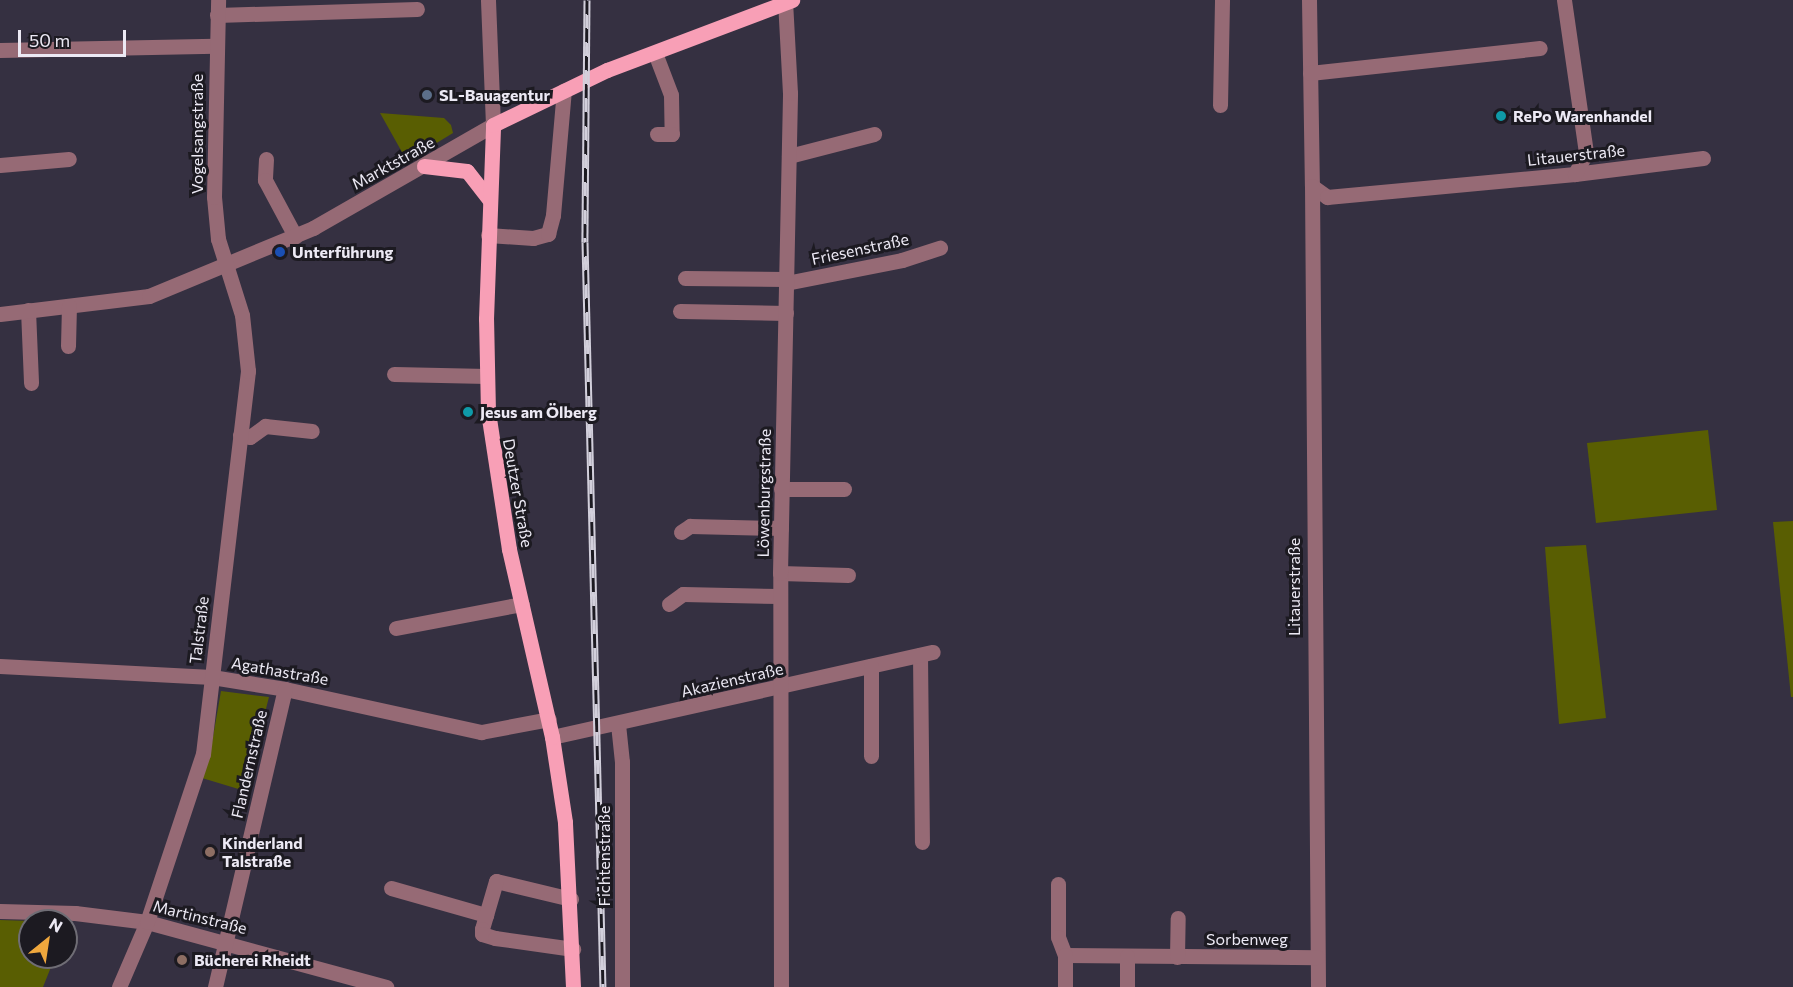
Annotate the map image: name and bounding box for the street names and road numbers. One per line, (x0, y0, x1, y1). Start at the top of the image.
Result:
street label: Vogelsangstraße (187, 74, 207, 194)
street label: Marktstraße (348, 132, 438, 194)
street label: Litauerstraße (1526, 140, 1626, 170)
street label: Friesenstraße (809, 229, 911, 269)
street label: Löwenburgstraße (753, 429, 775, 557)
street label: Deutzer Straße (499, 437, 537, 549)
street label: Litauerstraße (1284, 538, 1304, 636)
street label: Talstraße (185, 595, 213, 665)
street label: Agathastraße (230, 653, 330, 689)
street label: Akazienstraße (679, 659, 785, 701)
street label: Flandernstraße (227, 708, 271, 820)
street label: Fichtenstraße (594, 806, 614, 906)
street label: Martinstraße (151, 896, 249, 938)
street label: Sorbenweg (1206, 929, 1288, 949)

